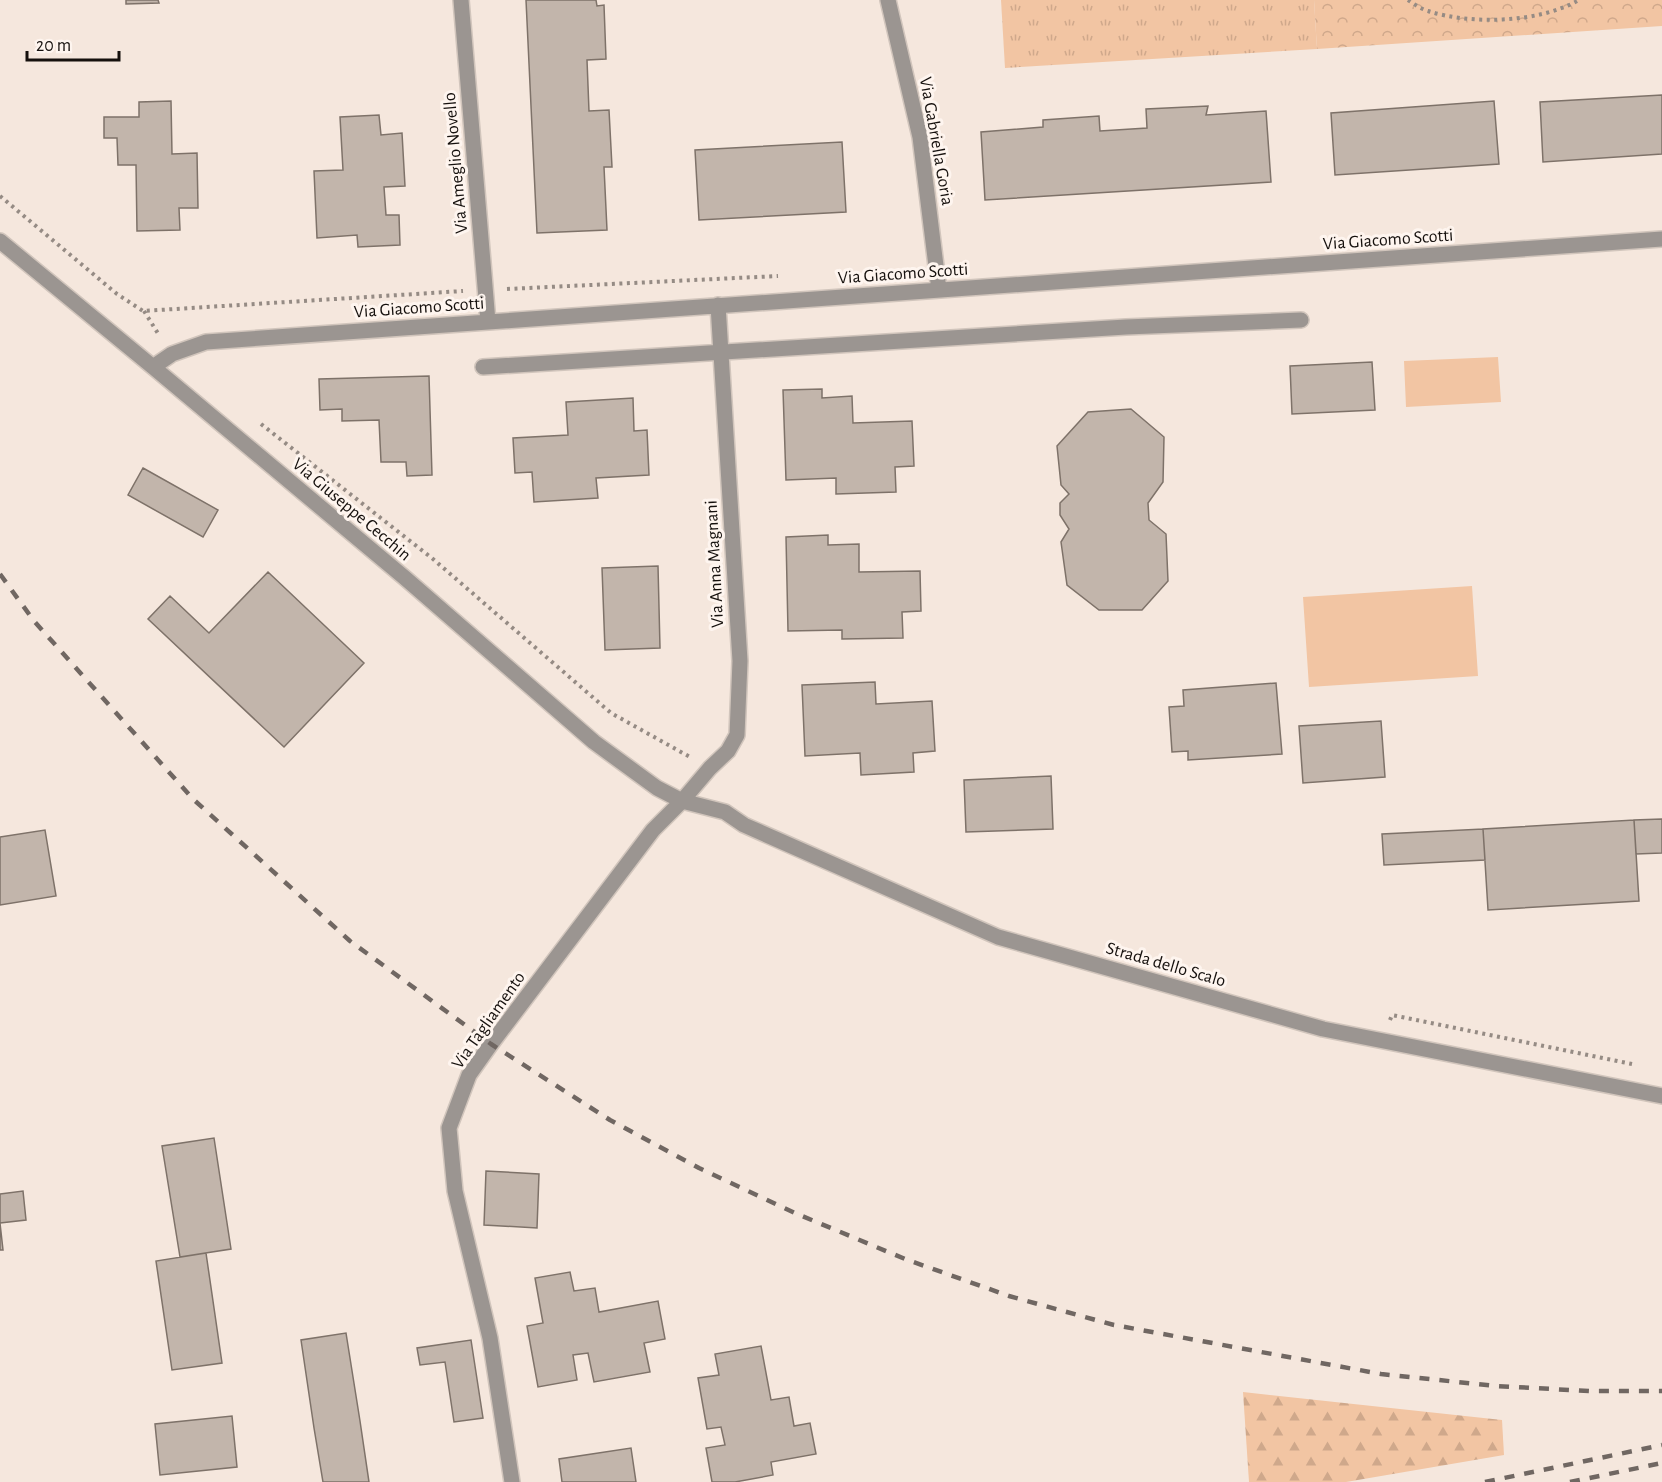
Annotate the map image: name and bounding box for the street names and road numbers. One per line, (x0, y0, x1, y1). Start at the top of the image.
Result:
street label: Via Gabriella Goria (916, 76, 956, 207)
street label: Via Ameglio Novello (441, 91, 471, 234)
street label: Via Giacomo Scotti (1322, 226, 1454, 254)
street label: Via Giacomo Scotti (837, 260, 969, 288)
street label: Via Giacomo Scotti (353, 294, 485, 322)
street label: Via Giuseppe Cecchin (289, 455, 414, 564)
street label: Via Anna Magnani (703, 500, 727, 628)
street label: Strada dello Scalo (1104, 939, 1228, 991)
street label: Via Tagliamento (449, 969, 529, 1072)

